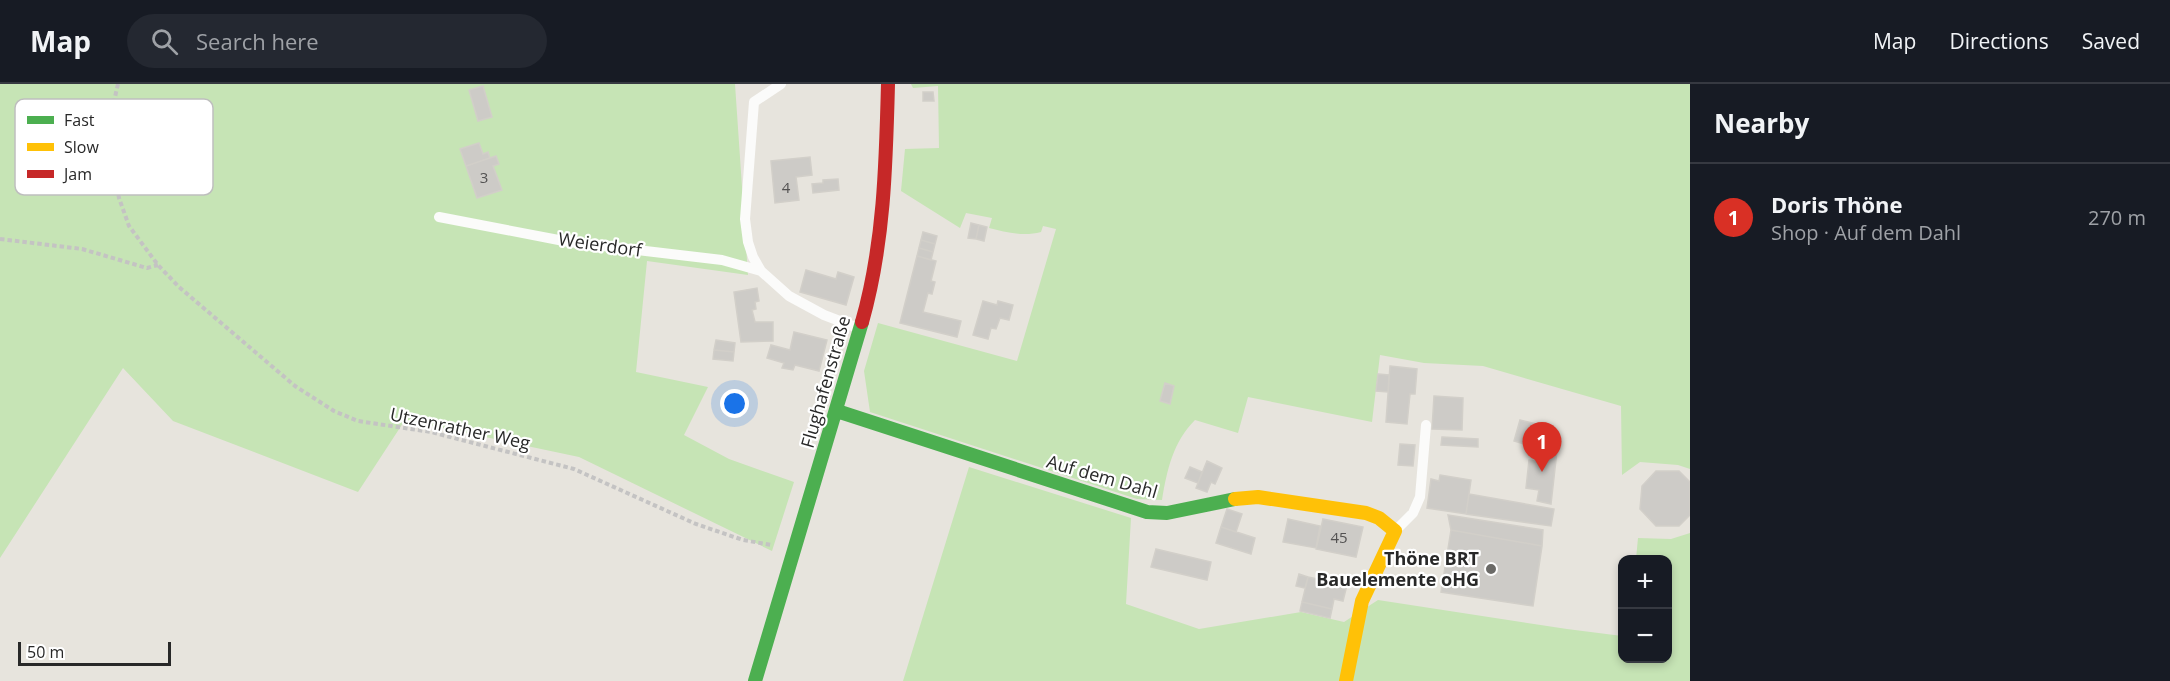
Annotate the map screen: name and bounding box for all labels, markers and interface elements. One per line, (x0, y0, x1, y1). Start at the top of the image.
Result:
search box (127, 14, 547, 68)
text: Map (30, 22, 91, 60)
icon: search (148, 25, 181, 58)
text: Search here (196, 26, 319, 56)
text: Map (1873, 27, 1916, 55)
text: Directions (1949, 27, 2049, 55)
text: Saved (2082, 27, 2140, 55)
legend (15, 99, 213, 195)
text: Nearby (1714, 105, 1809, 141)
text: Fast (64, 109, 95, 131)
text: Slow (64, 136, 99, 158)
text: Jam (62, 163, 92, 185)
house number: 3 (480, 167, 488, 187)
house number: 4 (782, 177, 791, 197)
text: Doris Thöne (1771, 189, 1903, 219)
text: 1 (1728, 204, 1739, 231)
text: 270 m (2088, 204, 2146, 231)
text: Shop · Auf dem Dahl (1771, 219, 1961, 246)
street label: Weierdorf (557, 226, 644, 262)
street label: Flughafenstraße (795, 313, 855, 451)
your location (720, 389, 749, 418)
street label: Utzenrather Weg (388, 401, 533, 455)
pin: 1 (1522, 422, 1562, 472)
street label: Auf dem Dahl (1044, 449, 1161, 503)
house number: 45 (1330, 527, 1348, 547)
place label: Thöne BRT Bauelemente oHG (1316, 546, 1480, 591)
map controls (1618, 555, 1672, 663)
button: + (1618, 555, 1672, 609)
marker: Thöne BRT Bauelemente oHG (1484, 562, 1498, 576)
button: − (1618, 609, 1672, 663)
scale bar (18, 639, 171, 666)
text: 50 m (27, 641, 64, 663)

